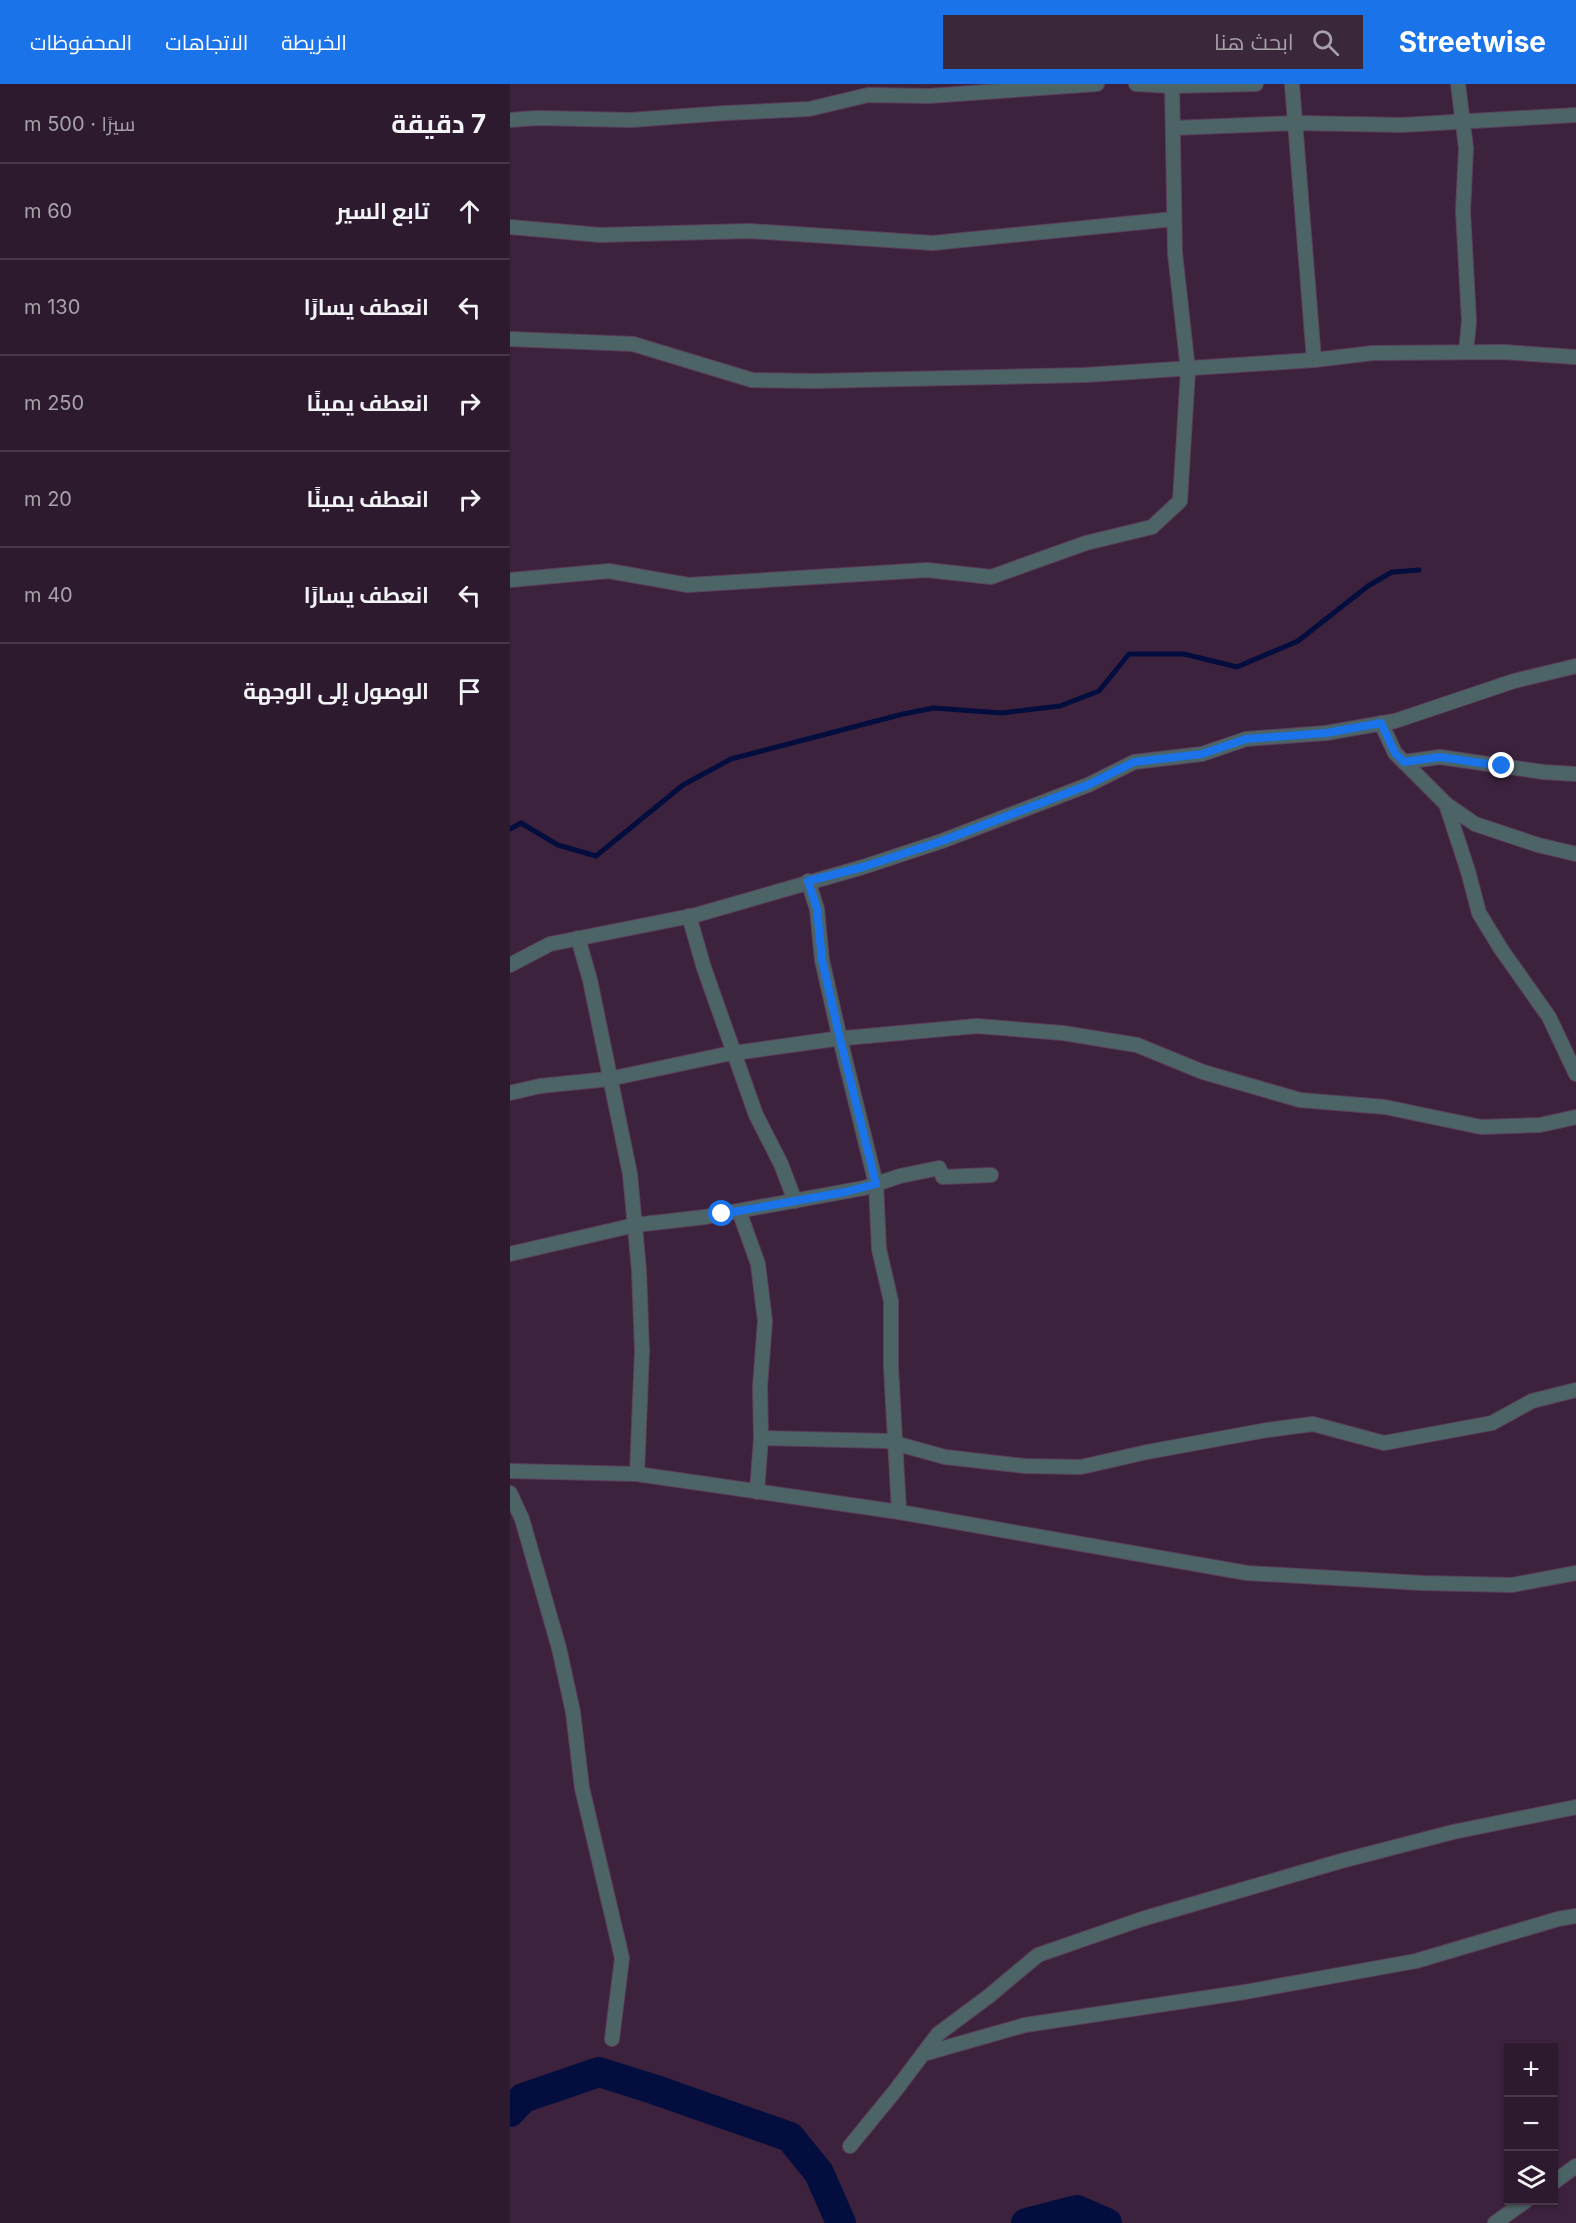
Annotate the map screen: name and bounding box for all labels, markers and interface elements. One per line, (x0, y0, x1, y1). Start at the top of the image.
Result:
search box (943, 15, 1363, 69)
text: Streetwise (1399, 25, 1546, 59)
icon: search (1309, 26, 1342, 59)
text: ابحث هنا (1214, 29, 1294, 55)
text: المحفوظات (30, 30, 132, 55)
text: الاتجاهات (165, 30, 248, 55)
text: الخريطة (281, 30, 347, 55)
text: 7 دقيقة (391, 108, 486, 139)
text: سيرًا · 500 m (24, 112, 135, 136)
icon: ahead (453, 195, 486, 228)
text: تابع السير (336, 198, 429, 224)
text: 60 m (24, 199, 72, 223)
icon: left (453, 291, 486, 324)
text: انعطف يسارًا (304, 294, 429, 320)
text: 130 m (24, 295, 80, 319)
icon: right (453, 387, 486, 420)
text: انعطف يمينًا (307, 390, 429, 416)
text: 250 m (24, 391, 84, 415)
icon: right (453, 483, 486, 516)
text: انعطف يمينًا (307, 486, 429, 512)
text: 20 m (24, 487, 72, 511)
icon: left (453, 579, 486, 612)
text: انعطف يسارًا (304, 582, 429, 608)
text: 40 m (24, 583, 73, 607)
icon: arrive (453, 675, 486, 708)
text: الوصول إلى الوجهة (243, 678, 429, 704)
route end (1488, 752, 1514, 778)
route start (708, 1200, 734, 1226)
map controls (1504, 2043, 1558, 2205)
button: + (1504, 2043, 1558, 2097)
button: − (1504, 2097, 1558, 2151)
button: layers (1504, 2151, 1558, 2205)

